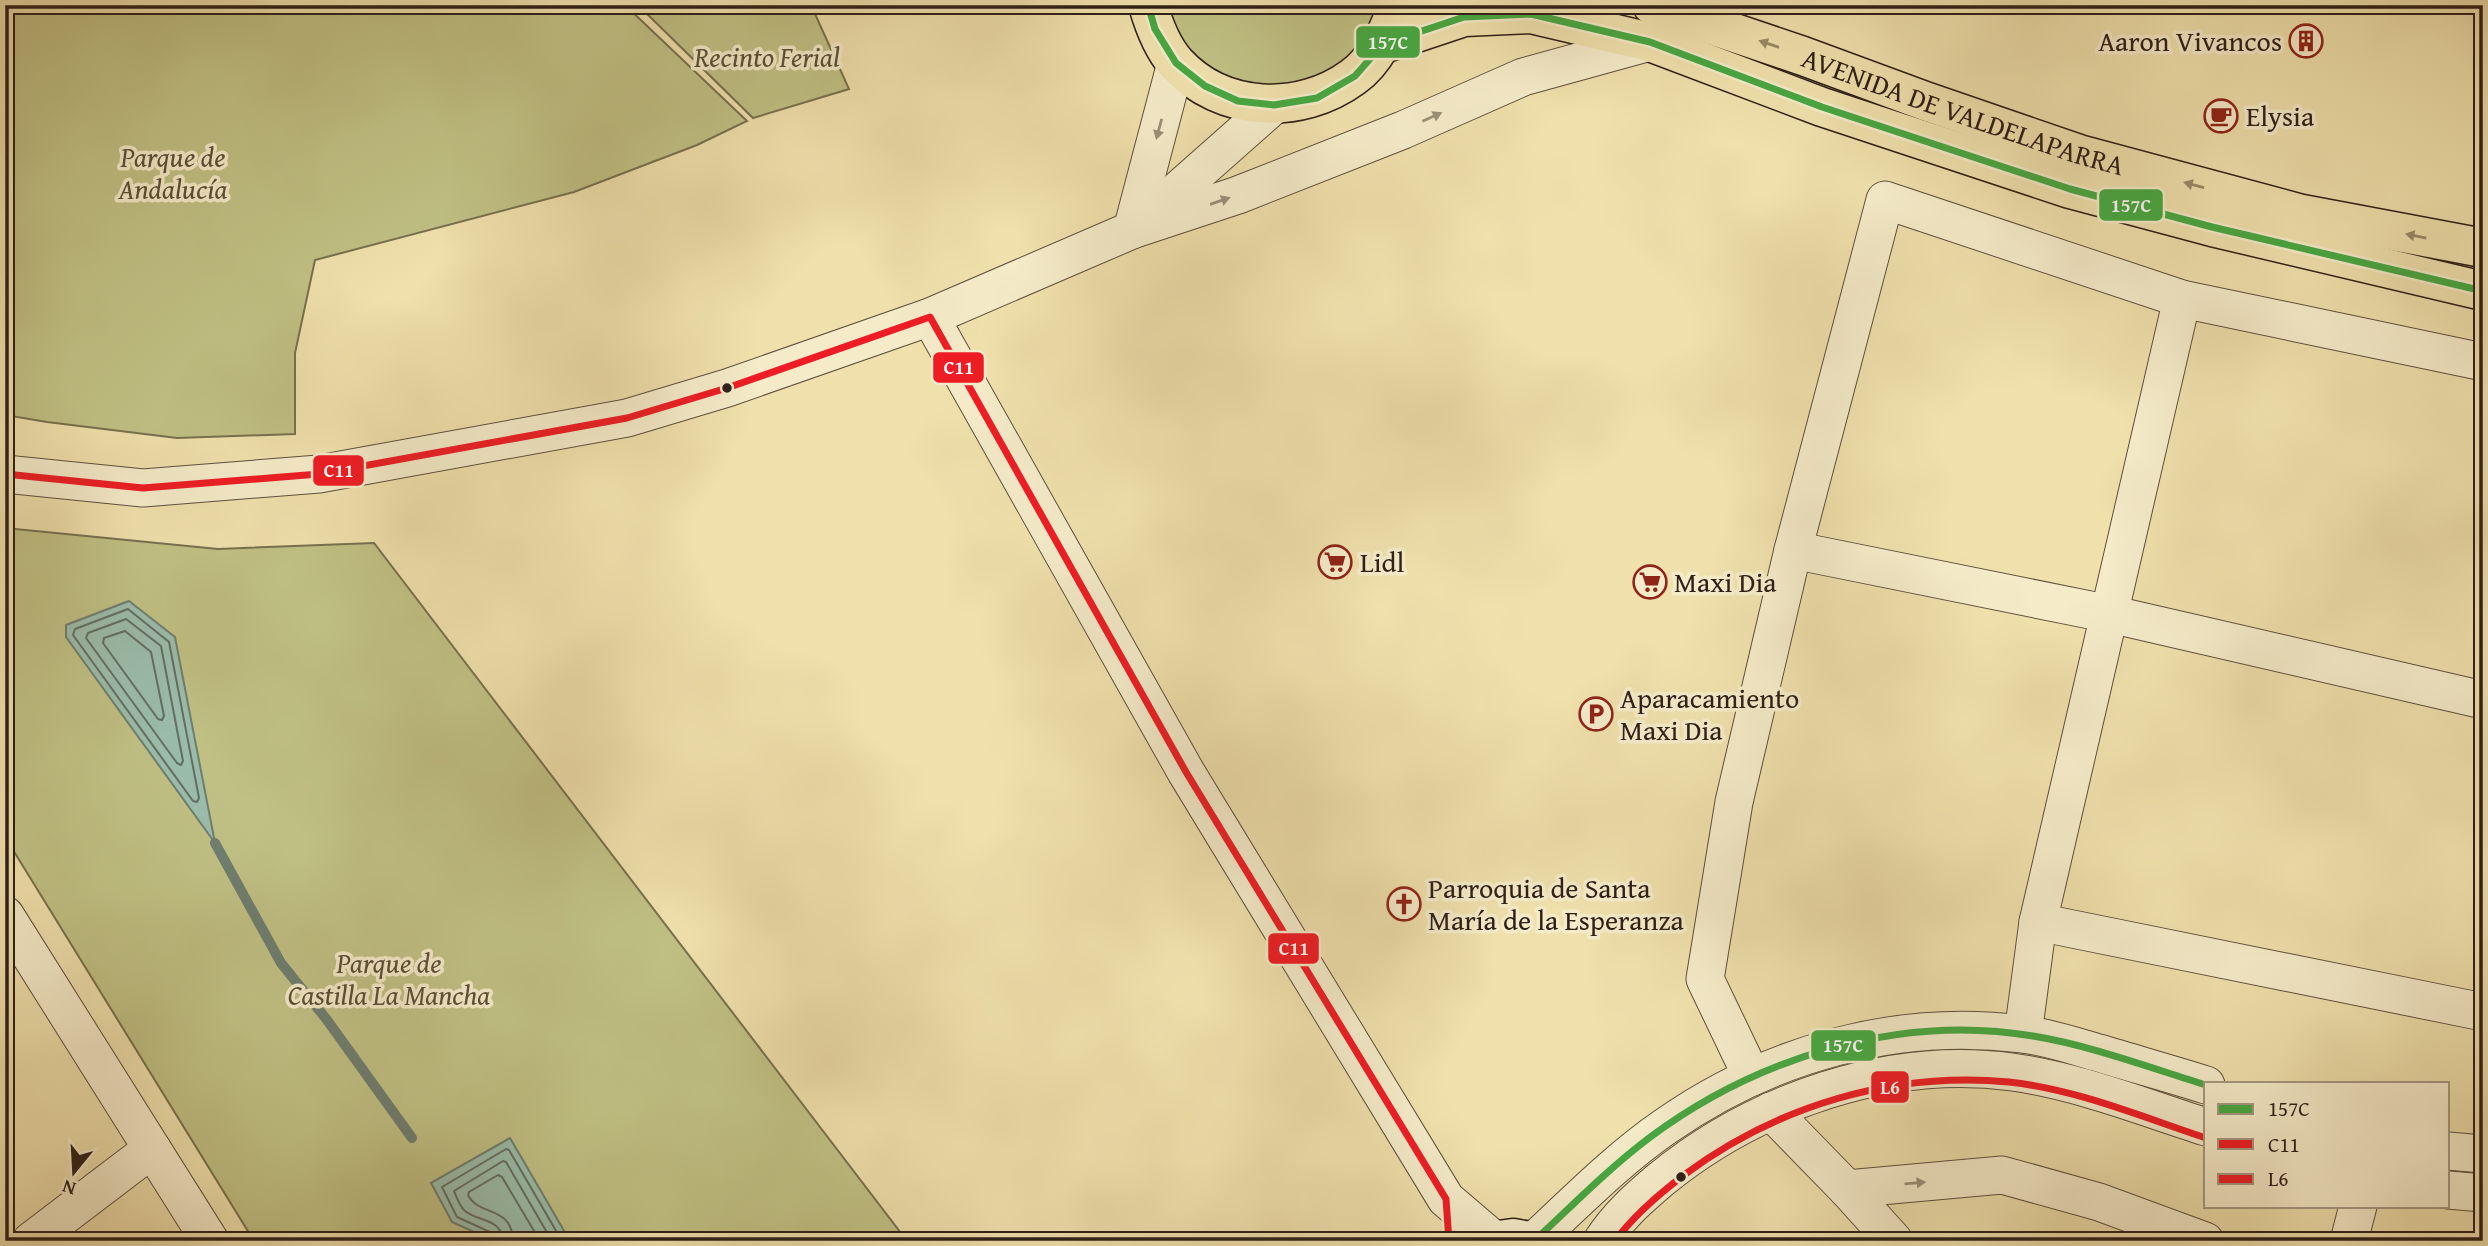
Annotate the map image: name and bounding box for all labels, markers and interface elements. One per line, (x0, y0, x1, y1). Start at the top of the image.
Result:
place label: Aaron Vivancos (2098, 20, 2282, 61)
building icon: Aaron Vivancos (2287, 22, 2325, 60)
line badge: 157C (1355, 25, 1421, 59)
text: 157C (1368, 28, 1408, 56)
park label: Recinto Ferial (693, 36, 840, 77)
street label: AVENIDA DE VALDELAPARRA (1796, 36, 2129, 185)
one-way arrow (1758, 39, 1779, 49)
place label: Elysia (2246, 95, 2315, 136)
cafe icon: Elysia (2202, 97, 2240, 135)
one-way arrow (1422, 111, 1442, 123)
one-way arrow (1153, 118, 1164, 140)
park label: Parque de Andalucía (118, 136, 228, 209)
one-way arrow (2183, 179, 2205, 190)
line badge: 157C (2098, 188, 2164, 222)
text: 157C (2111, 191, 2151, 219)
one-way arrow (1210, 195, 1231, 206)
one-way arrow (2405, 230, 2427, 241)
line badge: C11 (932, 351, 985, 384)
text: C11 (944, 353, 974, 381)
unlabelled marker (720, 381, 734, 395)
line badge: C11 (312, 454, 365, 487)
text: C11 (324, 456, 354, 484)
place label: Lidl (1360, 541, 1404, 582)
supermarket icon: Lidl (1316, 543, 1354, 581)
place label: Maxi Dia (1674, 561, 1777, 602)
supermarket icon: Maxi Dia (1631, 563, 1669, 601)
place label: Aparacamiento Maxi Dia (1620, 677, 1799, 750)
parking icon: Aparacamiento Maxi Dia (1577, 695, 1615, 733)
place label: Parroquia de Santa María de la Esperanza (1428, 867, 1684, 940)
church icon: Parroquia de Santa María de la Esperanza (1385, 885, 1423, 923)
line badge: C11 (1267, 932, 1320, 965)
text: C11 (1279, 934, 1309, 962)
park label: Parque de Castilla La Mancha (288, 942, 490, 1015)
line badge: 157C (1810, 1029, 1877, 1062)
text: 157C (1823, 1031, 1863, 1059)
line badge: L6 (1870, 1070, 1910, 1104)
text: L6 (1880, 1073, 1900, 1101)
legend (2204, 1082, 2450, 1208)
text: 157C (2268, 1093, 2310, 1124)
text: C11 (2268, 1129, 2300, 1160)
north arrow (38, 1138, 108, 1208)
text: L6 (2268, 1163, 2288, 1194)
unlabelled marker (1674, 1170, 1688, 1184)
text: N (58, 1173, 79, 1203)
one-way arrow (1905, 1177, 1927, 1188)

